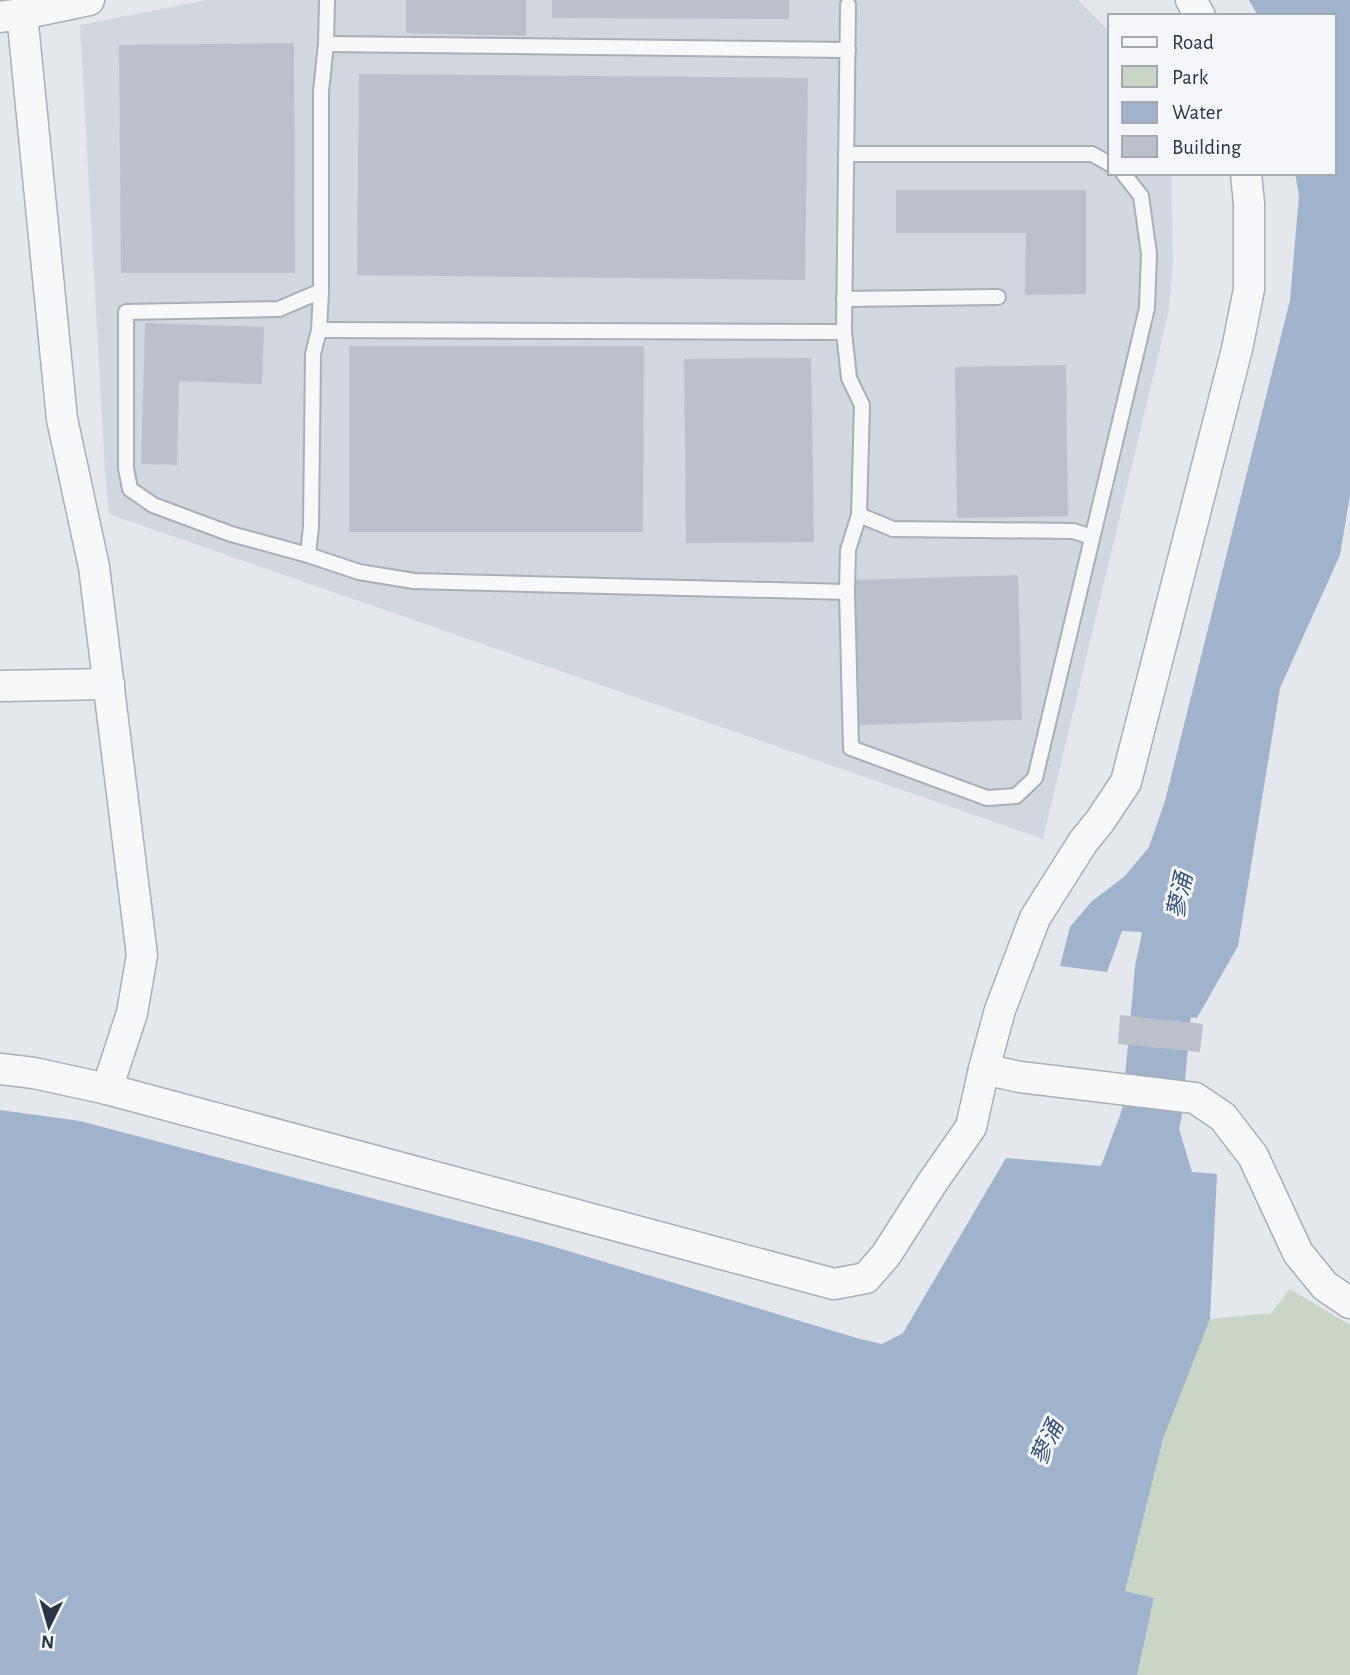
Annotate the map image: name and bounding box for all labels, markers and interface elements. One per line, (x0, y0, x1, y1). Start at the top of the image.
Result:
legend (1108, 14, 1336, 175)
text: Road (1172, 32, 1214, 53)
text: Park (1172, 67, 1209, 88)
text: Water (1172, 102, 1222, 123)
text: Building (1172, 137, 1242, 158)
water label: 蓼涌 (1163, 868, 1198, 921)
water label: 蓼涌 (1026, 1414, 1069, 1469)
north arrow (14, 1591, 84, 1661)
text: N (40, 1631, 55, 1651)

